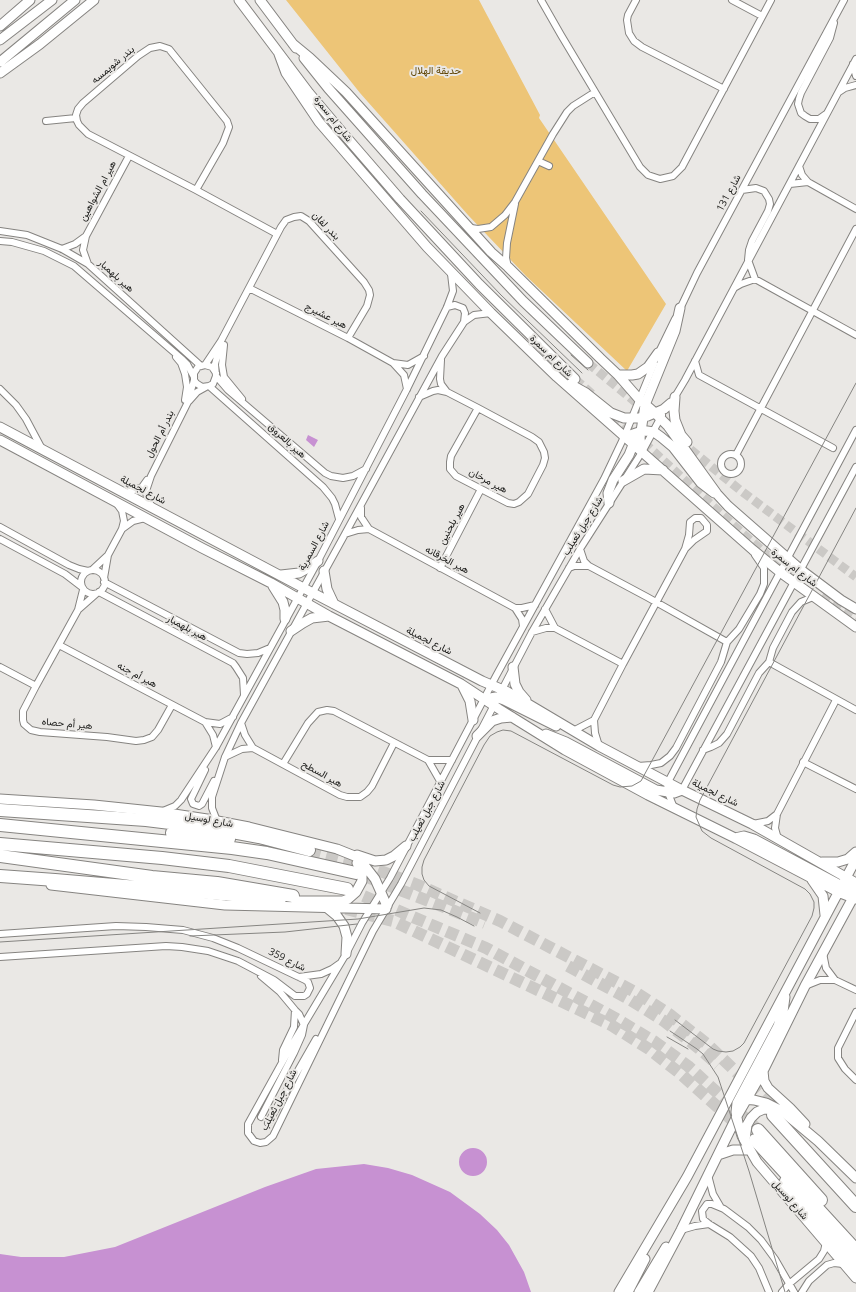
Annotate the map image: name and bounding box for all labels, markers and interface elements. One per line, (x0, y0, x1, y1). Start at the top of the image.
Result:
street label: بندر شويمسه (89, 44, 137, 86)
park label: حديقة الهلال (411, 65, 461, 77)
street label: شارع ام سمرة (311, 94, 355, 144)
street label: هير ام الشواهين (77, 159, 119, 223)
street label: شارع 131 (714, 173, 744, 213)
street label: بندر لفان (310, 209, 342, 243)
street label: هير بلهمبار (96, 257, 136, 295)
street label: هير عشيرج (303, 300, 349, 332)
street label: شارع ام سمرة (527, 333, 575, 379)
street label: بندر أم الحول (143, 408, 177, 460)
street label: هير بالعروق (266, 421, 308, 461)
street label: هير مرخان (467, 466, 509, 496)
street label: شارع لجميلة (118, 473, 168, 507)
street label: شارع جبل ثعيلب (560, 494, 606, 558)
street label: هير بلحنين (436, 501, 468, 547)
street label: شارع السمرية (296, 519, 332, 573)
street label: هير الخرقانه (423, 543, 471, 577)
street label: شارع ام سمرة (769, 546, 819, 590)
street label: هير بلهمبار (165, 612, 209, 644)
street label: شارع لجميلة (404, 624, 454, 658)
street label: هير أم جنه (115, 659, 159, 691)
street label: هير أم حصاه (41, 716, 93, 732)
street label: هير السطح (300, 758, 344, 790)
street label: شارع لجميلة (690, 777, 740, 809)
street label: شارع جبل ثعيلب (406, 779, 448, 843)
street label: شارع لوسيل (184, 810, 234, 830)
street label: شارع 359 (266, 946, 308, 974)
street label: شارع جبل ثعيلب (258, 1067, 300, 1133)
street label: شارع لوسيل (770, 1178, 810, 1222)

